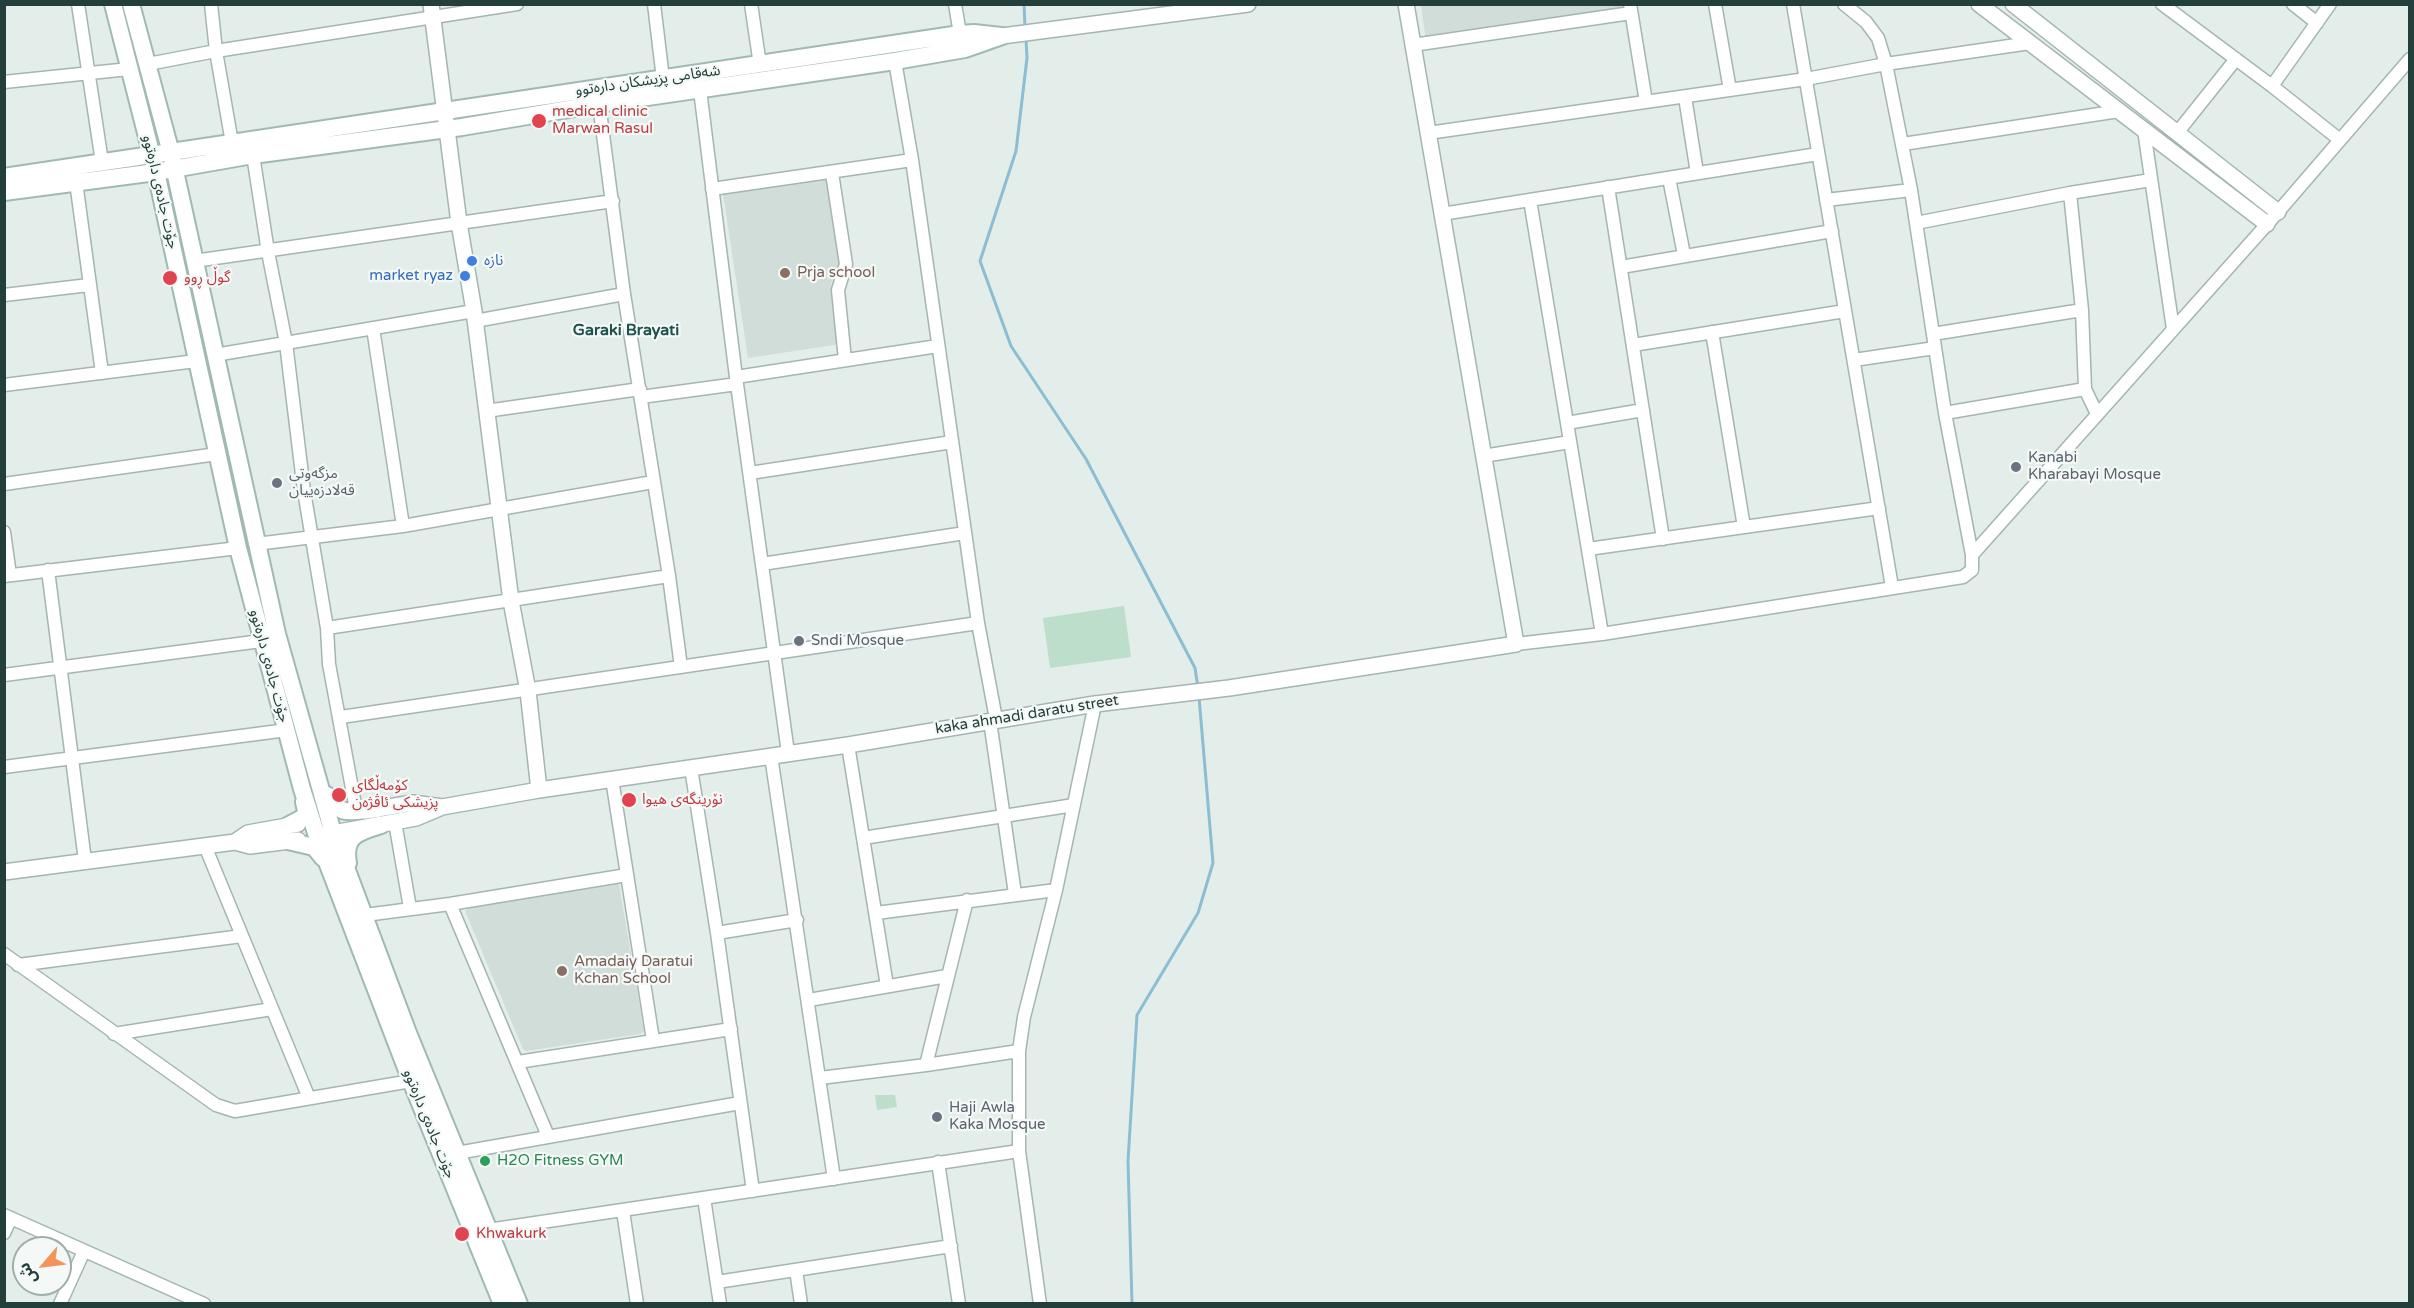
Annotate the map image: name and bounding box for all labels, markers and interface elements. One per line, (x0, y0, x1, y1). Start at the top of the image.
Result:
street label: شەقامی پزیشکان دارەتوو (574, 62, 722, 100)
place label: medical clinic Marwan Rasul (552, 103, 653, 138)
marker: medical clinic Marwan Rasul (530, 112, 548, 130)
street label: جۆت جادەی دارەتوو (138, 133, 182, 251)
place label: نازە (484, 252, 503, 270)
marker: نازە (465, 254, 479, 268)
place label: Prja school (797, 264, 875, 282)
marker: Prja school (778, 266, 792, 280)
place label: market ryaz (369, 267, 453, 285)
marker: گوڵ ڕوو (161, 269, 179, 287)
place label: گوڵ ڕوو (184, 269, 230, 287)
marker: market ryaz (458, 269, 472, 283)
district label: Garaki Brayati (573, 321, 679, 341)
place label: Kanabi Kharabayi Mosque (2028, 449, 2161, 484)
marker: Kanabi Kharabayi Mosque (2009, 460, 2023, 474)
place label: مزگەوتی قەلادزەییان (289, 465, 355, 500)
marker: مزگەوتی قەلادزەییان (270, 476, 284, 490)
street label: جۆت جادەی دارەتوو (245, 607, 293, 725)
place label: Sndi Mosque (811, 632, 904, 650)
marker: Sndi Mosque (792, 634, 806, 648)
street label: kaka ahmadi daratu street (934, 692, 1120, 738)
place label: کۆمەڵگای پزیشکی ئاڤژەن (352, 777, 439, 812)
marker: کۆمەڵگای پزیشکی ئاڤژەن (330, 786, 348, 804)
marker: نۆرینگەی هیوا (620, 791, 638, 809)
place label: نۆرینگەی هیوا (642, 791, 723, 809)
place label: Amadaiy Daratui Kchan School (574, 953, 693, 988)
marker: Amadaiy Daratui Kchan School (555, 964, 569, 978)
street label: جۆت جادەی دارەتوو (399, 1067, 459, 1181)
place label: Haji Awla Kaka Mosque (949, 1099, 1046, 1134)
marker: Haji Awla Kaka Mosque (930, 1110, 944, 1124)
place label: H2O Fitness GYM (497, 1152, 624, 1170)
marker: H2O Fitness GYM (478, 1154, 492, 1168)
marker: Khwakurk (453, 1225, 471, 1243)
place label: Khwakurk (476, 1225, 546, 1243)
north arrow (12, 1236, 72, 1296)
text: ش (14, 1259, 42, 1288)

